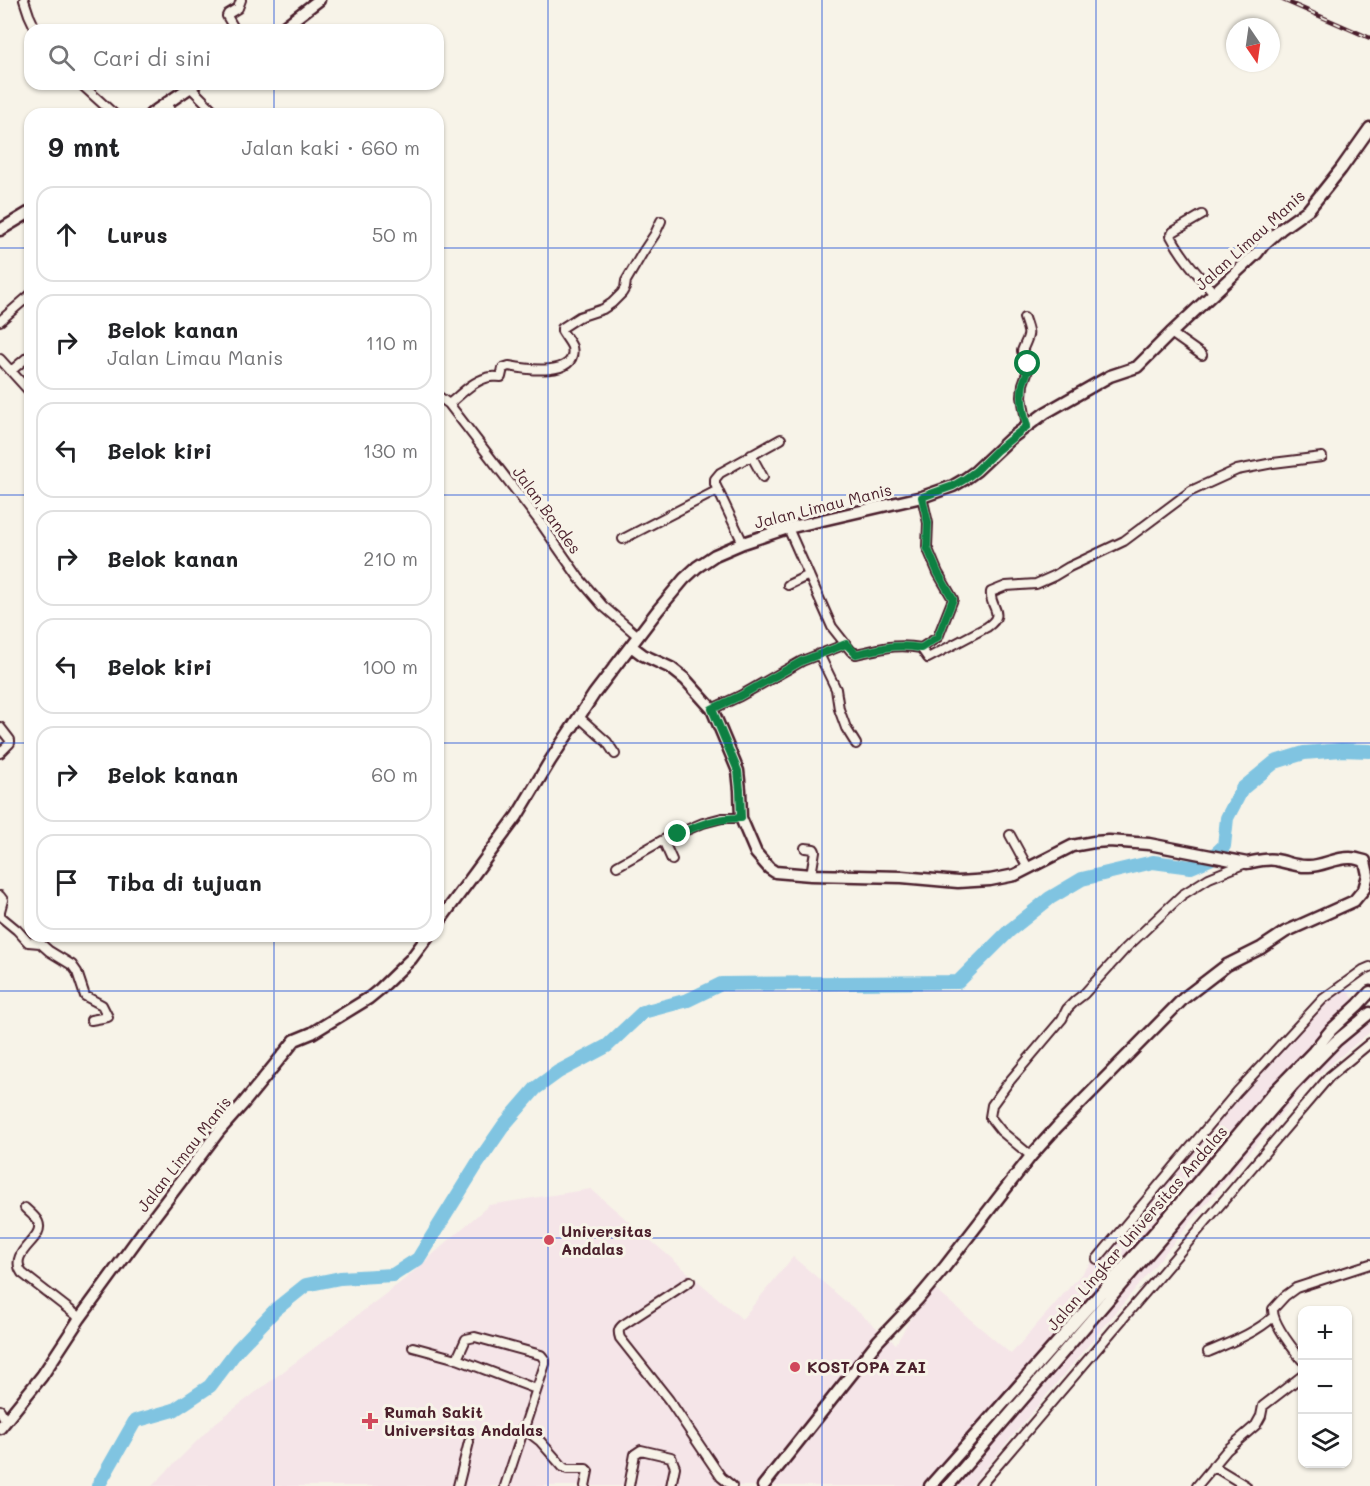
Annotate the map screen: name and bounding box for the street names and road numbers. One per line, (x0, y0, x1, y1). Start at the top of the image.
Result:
street label: Jalan Limau Manis (1190, 185, 1309, 295)
street label: Jalan Bandes (509, 462, 586, 558)
street label: Jalan Limau Manis (752, 478, 894, 533)
street label: Jalan Limau Manis (132, 1092, 235, 1216)
street label: Jalan Lingkar Universitas Andalas (1042, 1121, 1231, 1335)

